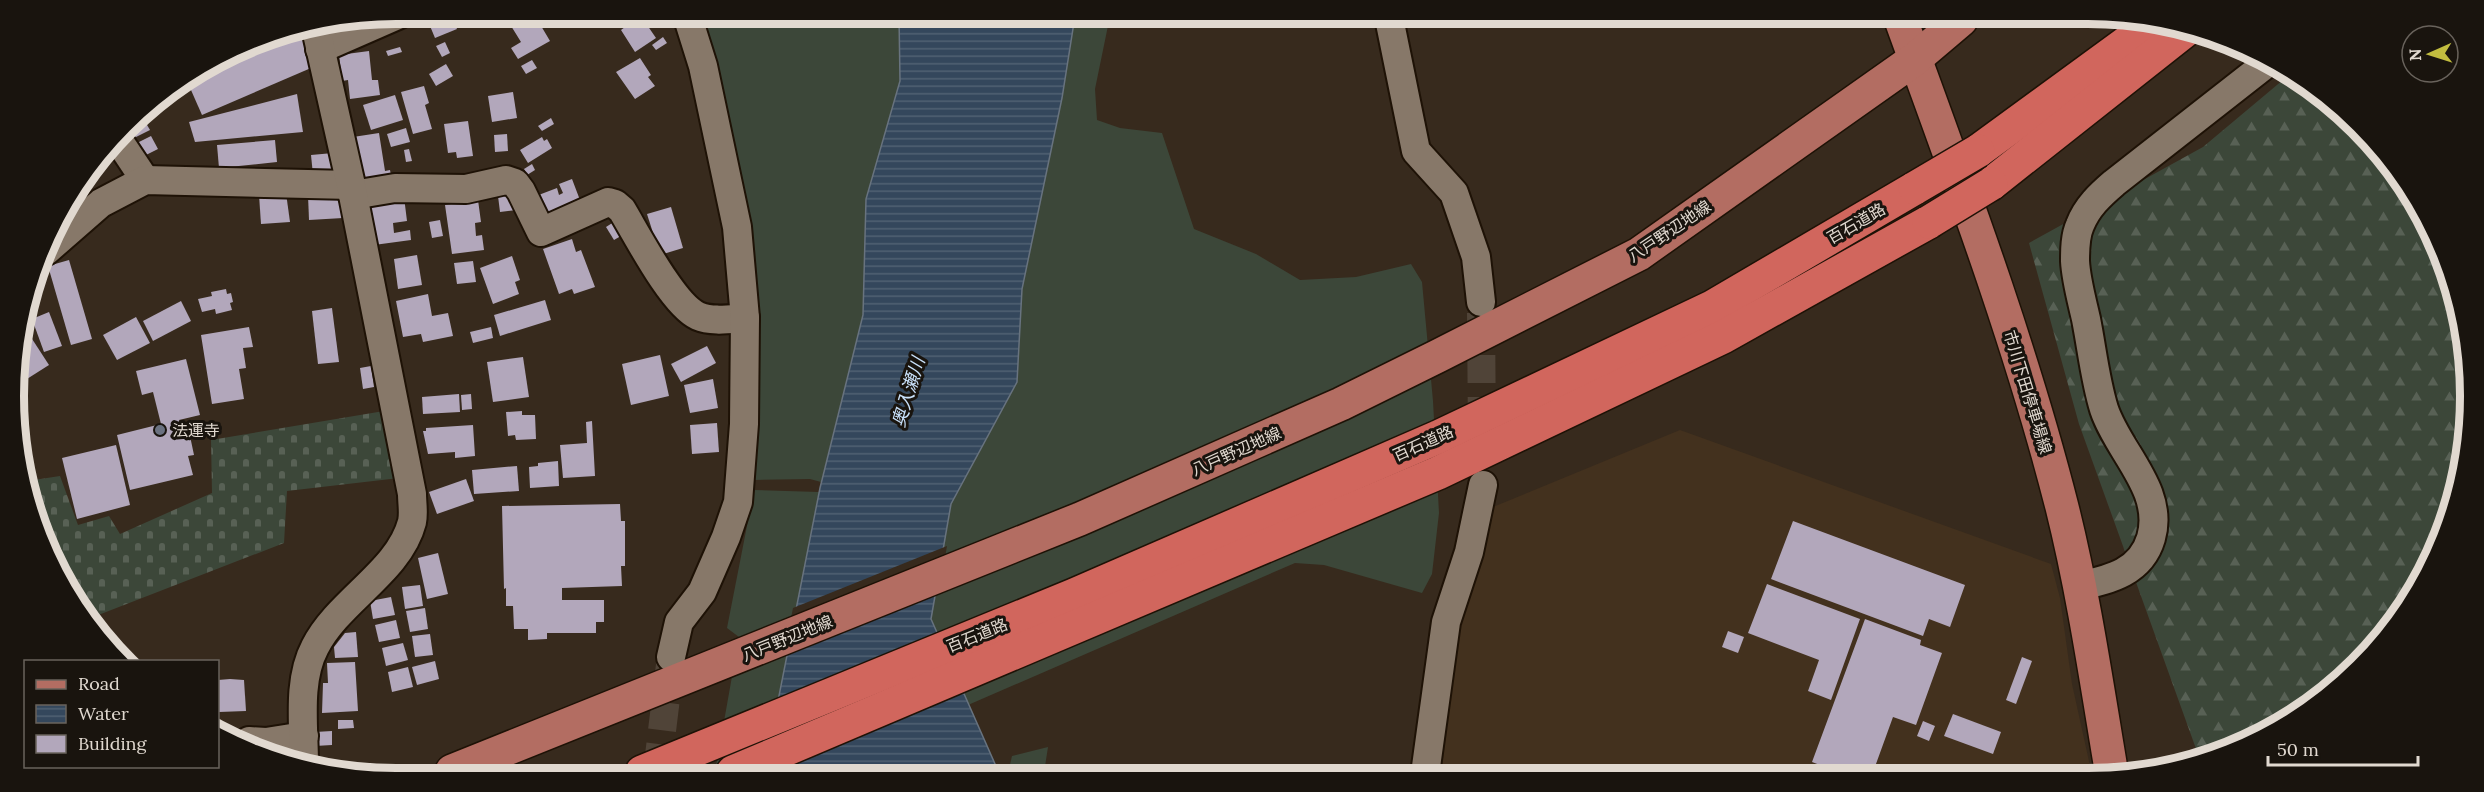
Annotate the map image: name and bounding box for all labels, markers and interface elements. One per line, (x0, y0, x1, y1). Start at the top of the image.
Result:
north arrow (2400, 24, 2460, 84)
text: N (2405, 48, 2425, 61)
street label: 八戸野辺地線 (1624, 196, 1714, 266)
street label: 百石道路 (1823, 198, 1889, 248)
street label: 市川下田停車場線 (2000, 328, 2056, 456)
water label: 奥入瀬川 (886, 352, 930, 430)
place label: 法運寺 (172, 420, 220, 440)
street label: 百石道路 (1390, 421, 1456, 465)
street label: 八戸野辺地線 (1188, 422, 1284, 480)
marker: 法運寺 (153, 423, 167, 437)
street label: 八戸野辺地線 (739, 611, 835, 665)
street label: 百石道路 (944, 614, 1010, 656)
legend (24, 660, 219, 768)
text: Road (78, 672, 120, 695)
text: Water (78, 702, 129, 725)
scale bar (2268, 729, 2418, 767)
text: Building (78, 732, 148, 755)
text: 50 m (2277, 738, 2319, 761)

